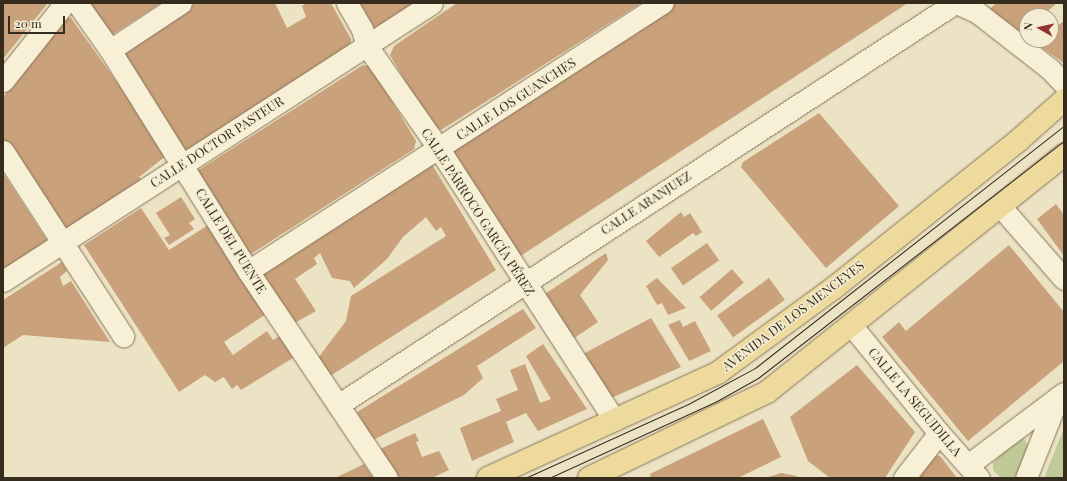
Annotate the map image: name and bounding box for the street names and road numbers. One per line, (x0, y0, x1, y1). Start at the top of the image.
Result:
street label: CALLE LOS GUANCHES (453, 55, 579, 143)
street label: CALLE DOCTOR PASTEUR (147, 93, 287, 191)
street label: CALLE PÁRROCO GARCÍA PÉREZ (418, 125, 538, 299)
street label: CALLE ARANJUEZ (598, 168, 694, 238)
street label: CALLE DEL PUENTE (192, 186, 270, 296)
street label: AVENIDA DE LOS MENCEYES (719, 258, 867, 374)
street label: CALLE LA SEGUIDILLA (865, 345, 965, 459)

